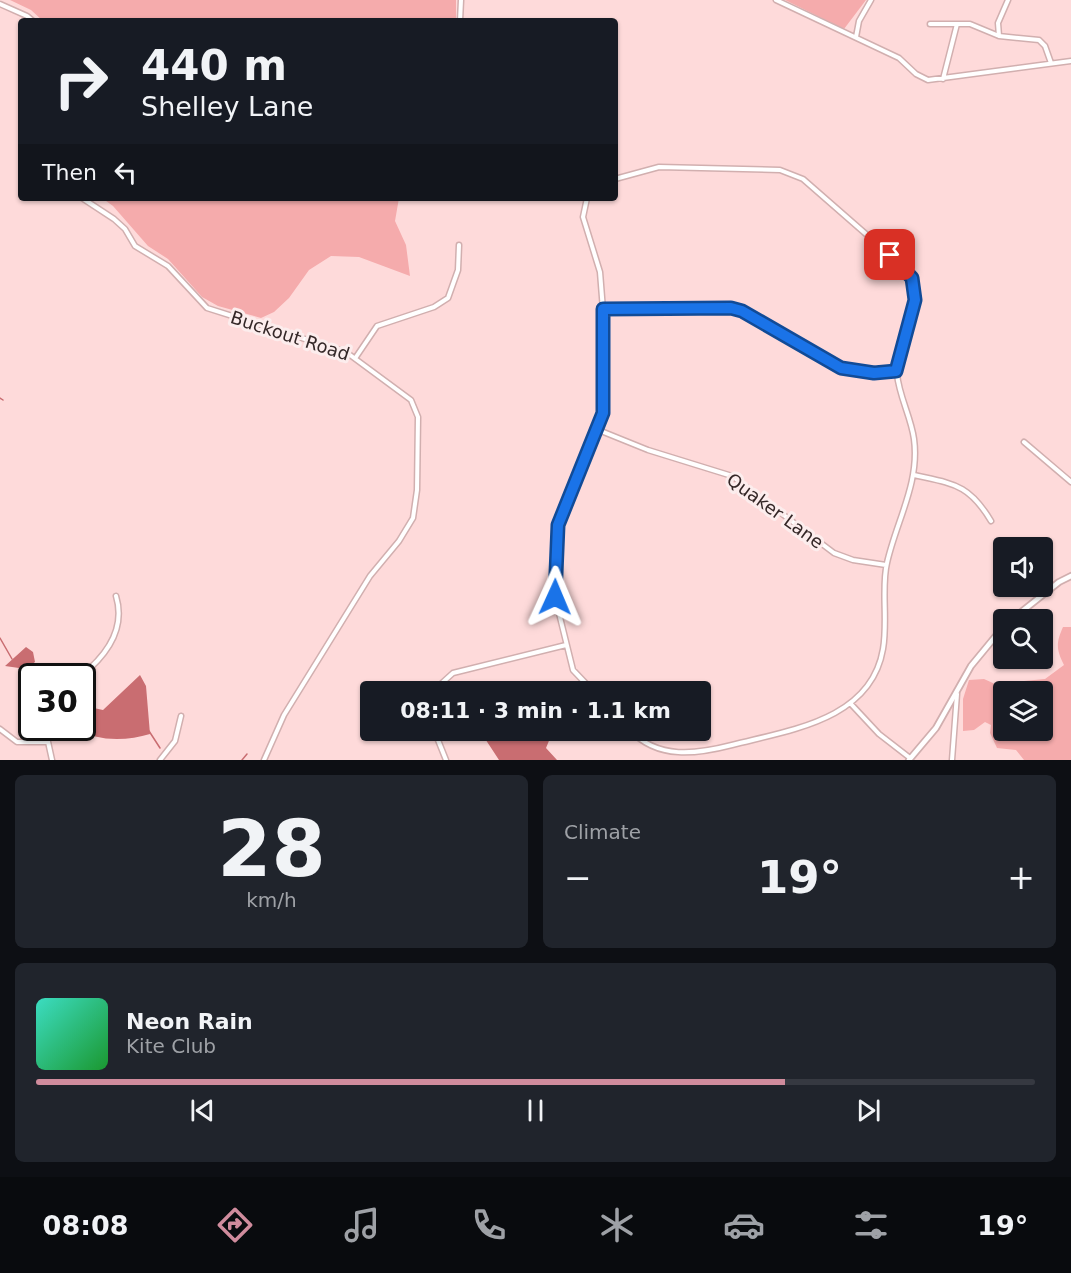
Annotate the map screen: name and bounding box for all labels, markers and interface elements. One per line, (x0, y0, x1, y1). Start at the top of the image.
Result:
text: 440 m (141, 41, 287, 90)
icon: right (42, 42, 120, 120)
text: Shelley Lane (141, 91, 313, 122)
icon: left (109, 156, 142, 189)
text: Then (42, 160, 97, 185)
pin (864, 229, 915, 280)
icon: arrive (873, 238, 906, 271)
street label: Buckout Road (228, 306, 352, 365)
street label: Quaker Lane (723, 469, 828, 553)
map controls (993, 537, 1053, 741)
button: sound (993, 537, 1053, 597)
position arrow (523, 565, 587, 629)
button: search (993, 609, 1053, 669)
speed limit sign: 30 (18, 663, 96, 741)
button: layers (993, 681, 1053, 741)
text: 08:11 · 3 min · 1.1 km (400, 698, 671, 723)
text: 28 (217, 804, 326, 894)
text: Climate (564, 820, 641, 844)
text: 19° (757, 851, 842, 904)
text: − (564, 858, 592, 897)
text: + (1007, 858, 1035, 897)
text: km/h (246, 888, 297, 912)
text: Neon Rain (126, 1009, 253, 1034)
text: Kite Club (126, 1034, 216, 1058)
icon: previous (186, 1094, 219, 1127)
icon: pause (519, 1094, 552, 1127)
icon: next (852, 1094, 885, 1127)
icon: directions (214, 1204, 256, 1246)
icon: music (341, 1204, 383, 1246)
icon: phone (468, 1204, 510, 1246)
icon: climate (596, 1204, 638, 1246)
icon: car (723, 1204, 765, 1246)
icon: filters (850, 1204, 892, 1246)
text: 08:08 (43, 1210, 129, 1241)
text: 19° (977, 1210, 1028, 1241)

